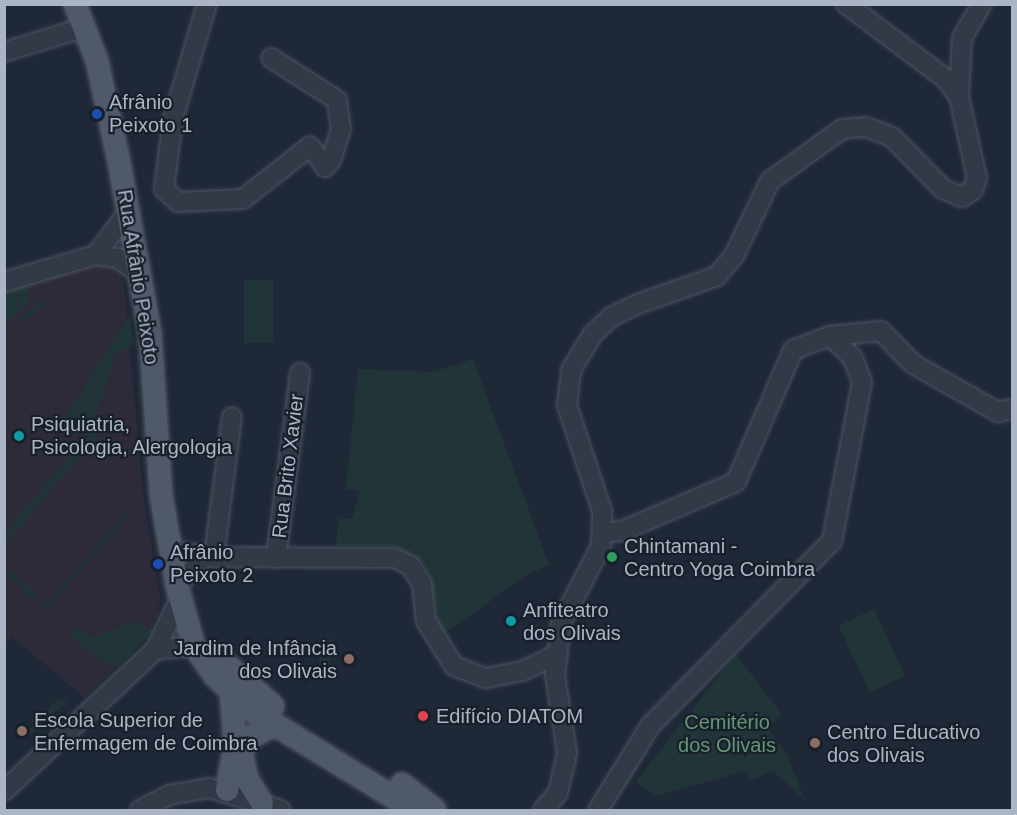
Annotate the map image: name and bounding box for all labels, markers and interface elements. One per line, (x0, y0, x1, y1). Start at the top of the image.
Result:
place label: Afrânio Peixoto 1 (109, 90, 192, 137)
marker: Afrânio Peixoto 1 (90, 107, 104, 121)
street label: Rua Afrânio Peixoto (112, 187, 164, 367)
street label: Rua Brito Xavier (267, 392, 309, 540)
place label: Psiquiatria, Psicologia, Alergologia (31, 412, 233, 459)
marker: Psiquiatria, Psicologia, Alergologia (12, 429, 26, 443)
place label: Chintamani - Centro Yoga Coimbra (624, 534, 816, 581)
place label: Afrânio Peixoto 2 (170, 540, 253, 587)
marker: Chintamani - Centro Yoga Coimbra (605, 550, 619, 564)
marker: Afrânio Peixoto 2 (151, 557, 165, 571)
place label: Anfiteatro dos Olivais (523, 598, 621, 645)
marker: Anfiteatro dos Olivais (504, 614, 518, 628)
place label: Jardim de Infância dos Olivais (174, 636, 337, 683)
marker: Jardim de Infância dos Olivais (342, 652, 356, 666)
place label: Edifício DIATOM (436, 704, 583, 728)
marker: Edifício DIATOM (414, 707, 432, 725)
place label: Escola Superior de Enfermagem de Coimbra (34, 708, 257, 755)
park label: Cemitério dos Olivais (678, 711, 776, 758)
place label: Centro Educativo dos Olivais (827, 720, 980, 767)
marker: Escola Superior de Enfermagem de Coimbra (15, 724, 29, 738)
marker: Centro Educativo dos Olivais (808, 736, 822, 750)

